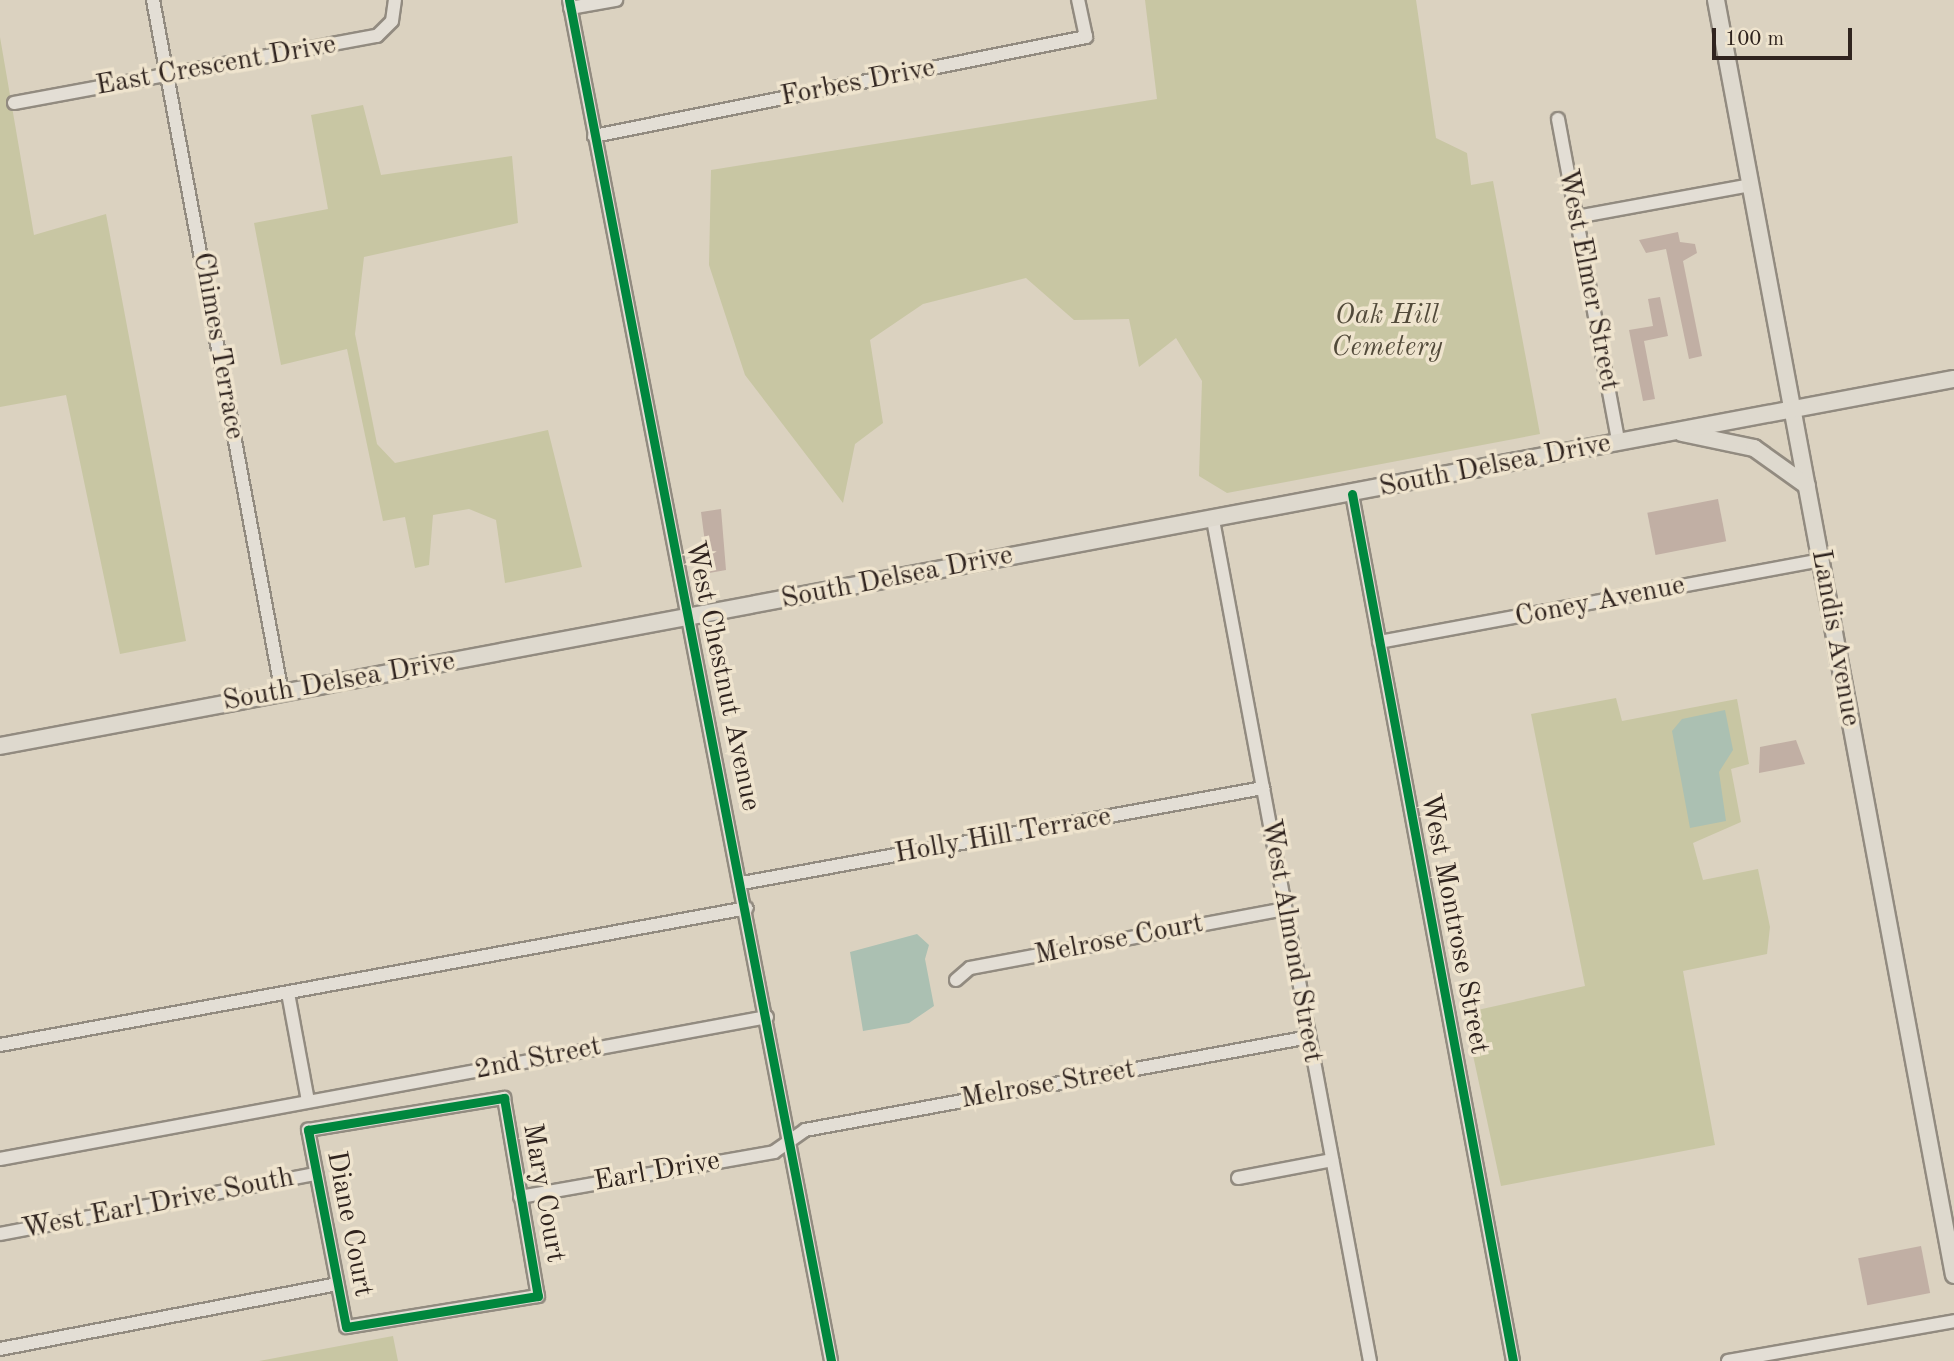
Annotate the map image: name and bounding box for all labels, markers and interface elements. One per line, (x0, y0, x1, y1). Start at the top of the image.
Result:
scale bar (1716, 14, 1856, 58)
street label: East Crescent Drive (93, 28, 339, 104)
text: 100 m (1725, 29, 1784, 50)
street label: Forbes Drive (778, 52, 938, 114)
street label: West Elmer Street (1550, 166, 1626, 394)
street label: Chimes Terrace (185, 250, 251, 442)
park label: Oak Hill Cemetery (1331, 299, 1443, 365)
street label: South Delsea Drive (1376, 427, 1614, 505)
street label: West Chestnut Avenue (677, 538, 767, 814)
street label: South Delsea Drive (778, 539, 1016, 617)
street label: Landis Avenue (1803, 547, 1867, 729)
street label: Coney Avenue (1512, 569, 1688, 635)
street label: South Delsea Drive (220, 645, 458, 719)
street label: West Montrose Street (1412, 791, 1496, 1057)
street label: Holly Hill Terrace (892, 800, 1114, 872)
street label: West Almond Street (1253, 817, 1329, 1065)
street label: Melrose Court (1032, 907, 1206, 973)
street label: 2nd Street (472, 1030, 604, 1088)
street label: Melrose Street (958, 1053, 1138, 1117)
street label: Mary Court (514, 1121, 572, 1265)
street label: Earl Drive (591, 1144, 723, 1200)
street label: Diane Court (318, 1148, 380, 1300)
street label: West Earl Drive South (19, 1161, 297, 1247)

